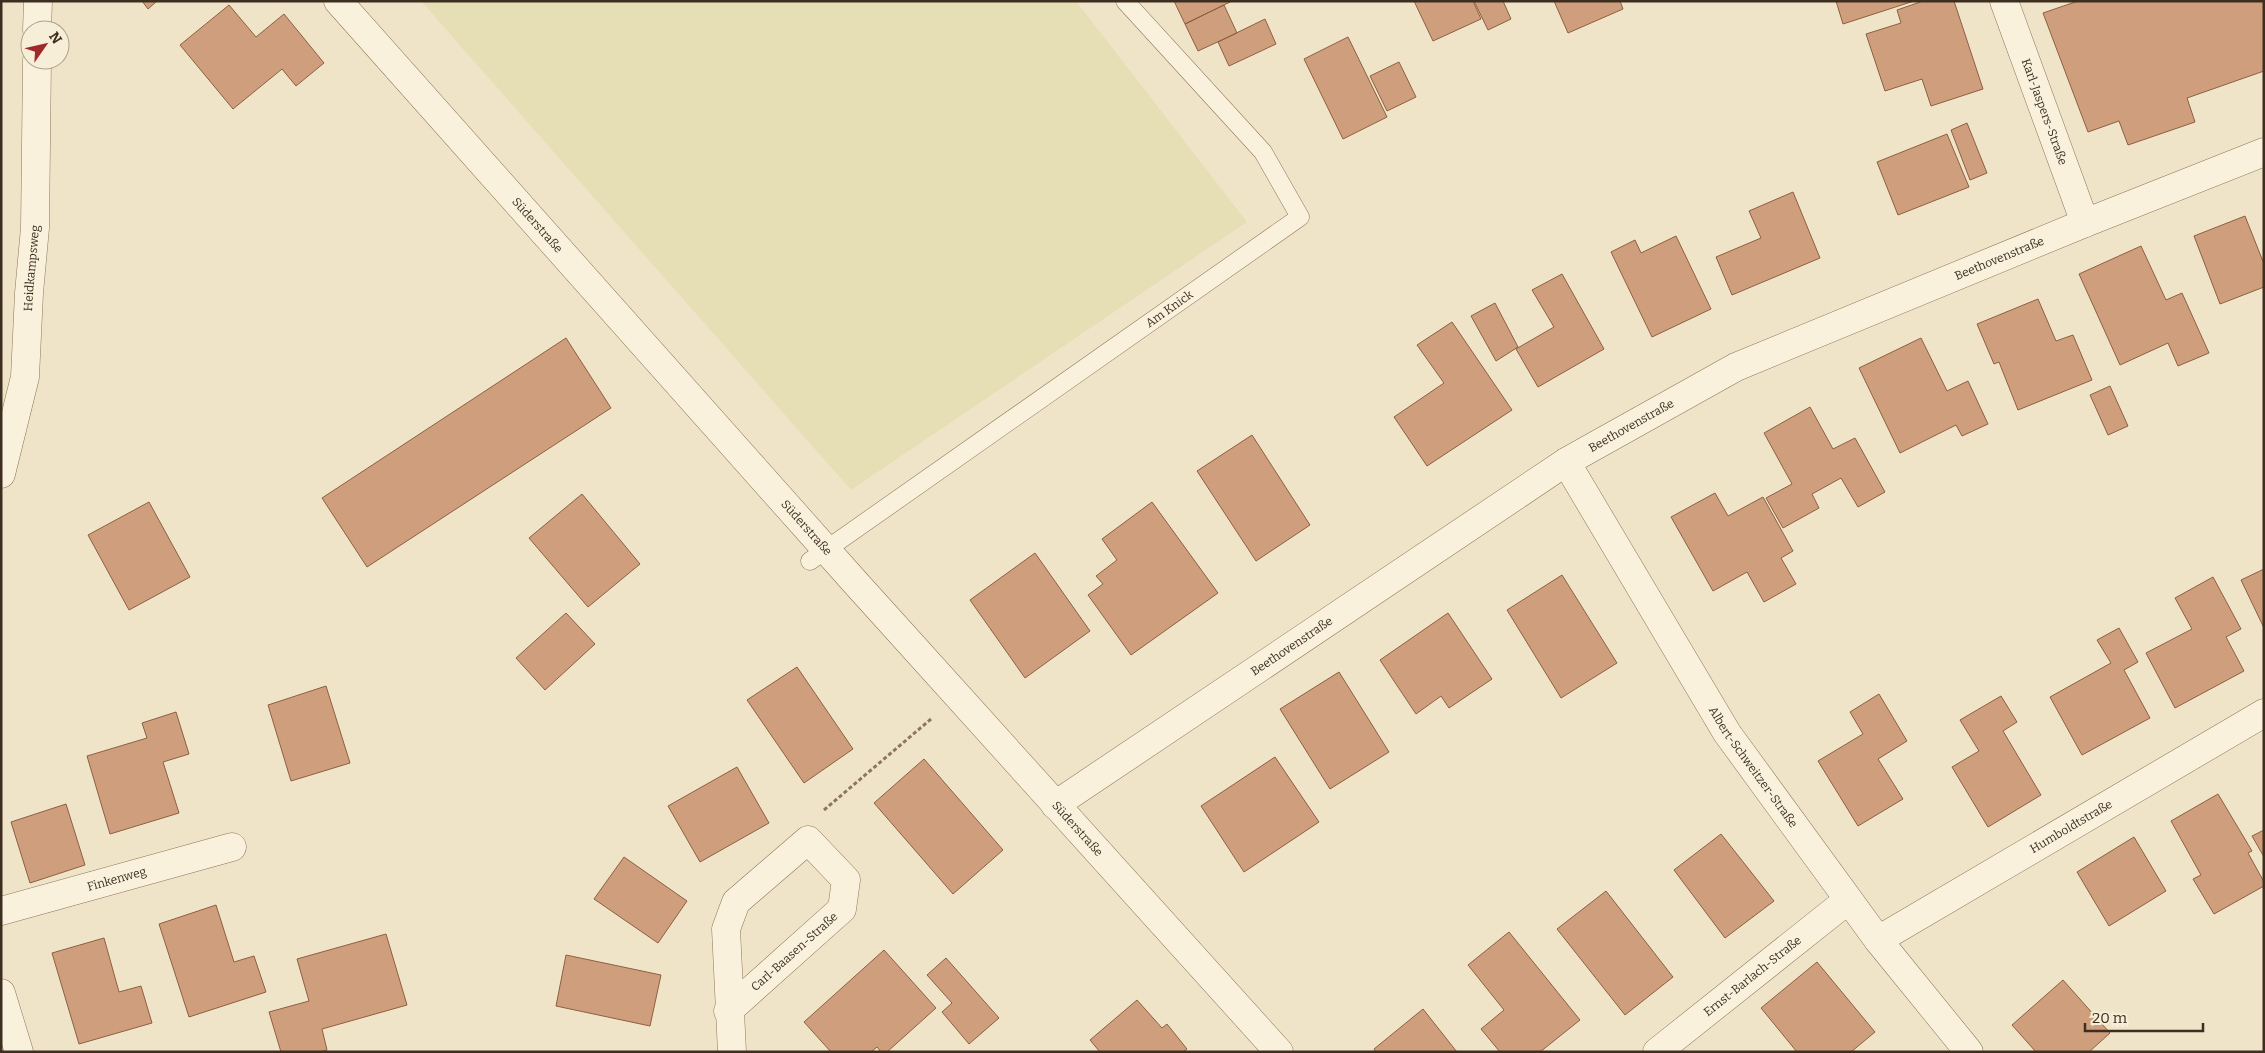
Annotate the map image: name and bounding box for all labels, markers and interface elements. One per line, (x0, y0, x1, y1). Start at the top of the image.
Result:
north arrow (20, 20, 70, 70)
text: N (45, 29, 66, 47)
street label: Karl-Jaspers-Straße (2019, 57, 2070, 167)
street label: Süderstraße (509, 195, 566, 256)
street label: Heidkampsweg (21, 224, 42, 312)
street label: Beethovenstraße (1953, 234, 2046, 283)
street label: Am Knick (1143, 287, 1196, 330)
street label: Beethovenstraße (1586, 396, 1676, 455)
street label: Süderstraße (778, 497, 835, 558)
street label: Beethovenstraße (1248, 614, 1335, 679)
street label: Albert-Schweitzer-Straße (1706, 704, 1801, 830)
street label: Humboldtstraße (2027, 797, 2115, 856)
street label: Süderstraße (1049, 798, 1106, 859)
street label: Finkenweg (86, 864, 148, 894)
street label: Carl-Baasen-Straße (748, 909, 840, 994)
street label: Ernst-Barlach-Straße (1701, 933, 1804, 1019)
scale bar (2085, 1000, 2202, 1032)
text: 20 m (2092, 1009, 2128, 1027)

